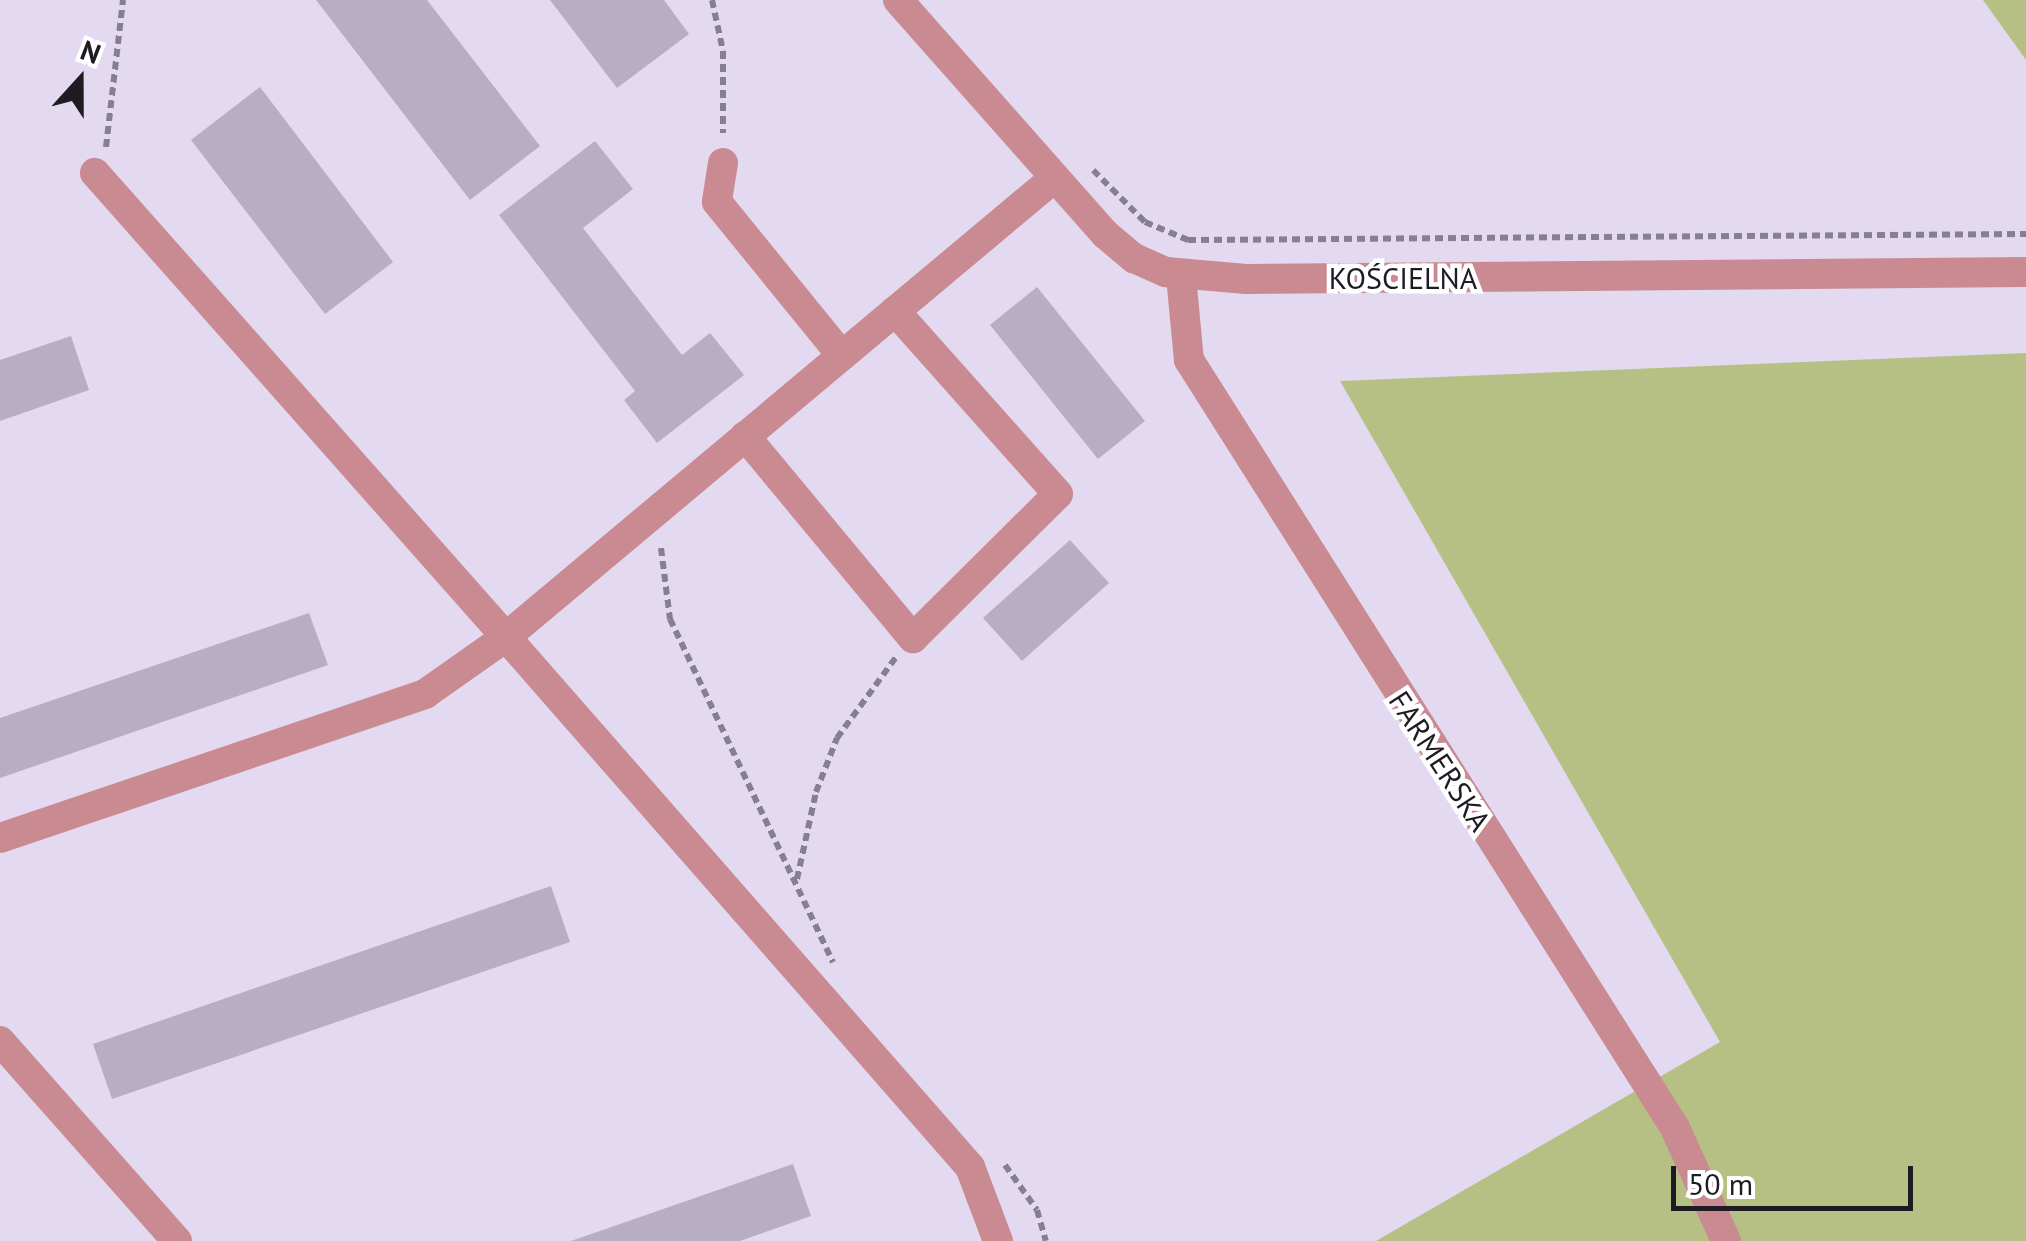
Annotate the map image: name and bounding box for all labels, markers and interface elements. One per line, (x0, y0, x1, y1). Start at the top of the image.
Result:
north arrow (30, 30, 130, 130)
text: N (76, 31, 106, 72)
street label: KOŚCIELNA (1329, 260, 1477, 296)
street label: FARMERSKA (1381, 684, 1499, 838)
scale bar (1676, 1146, 1918, 1208)
text: 50 m (1688, 1164, 1753, 1203)

